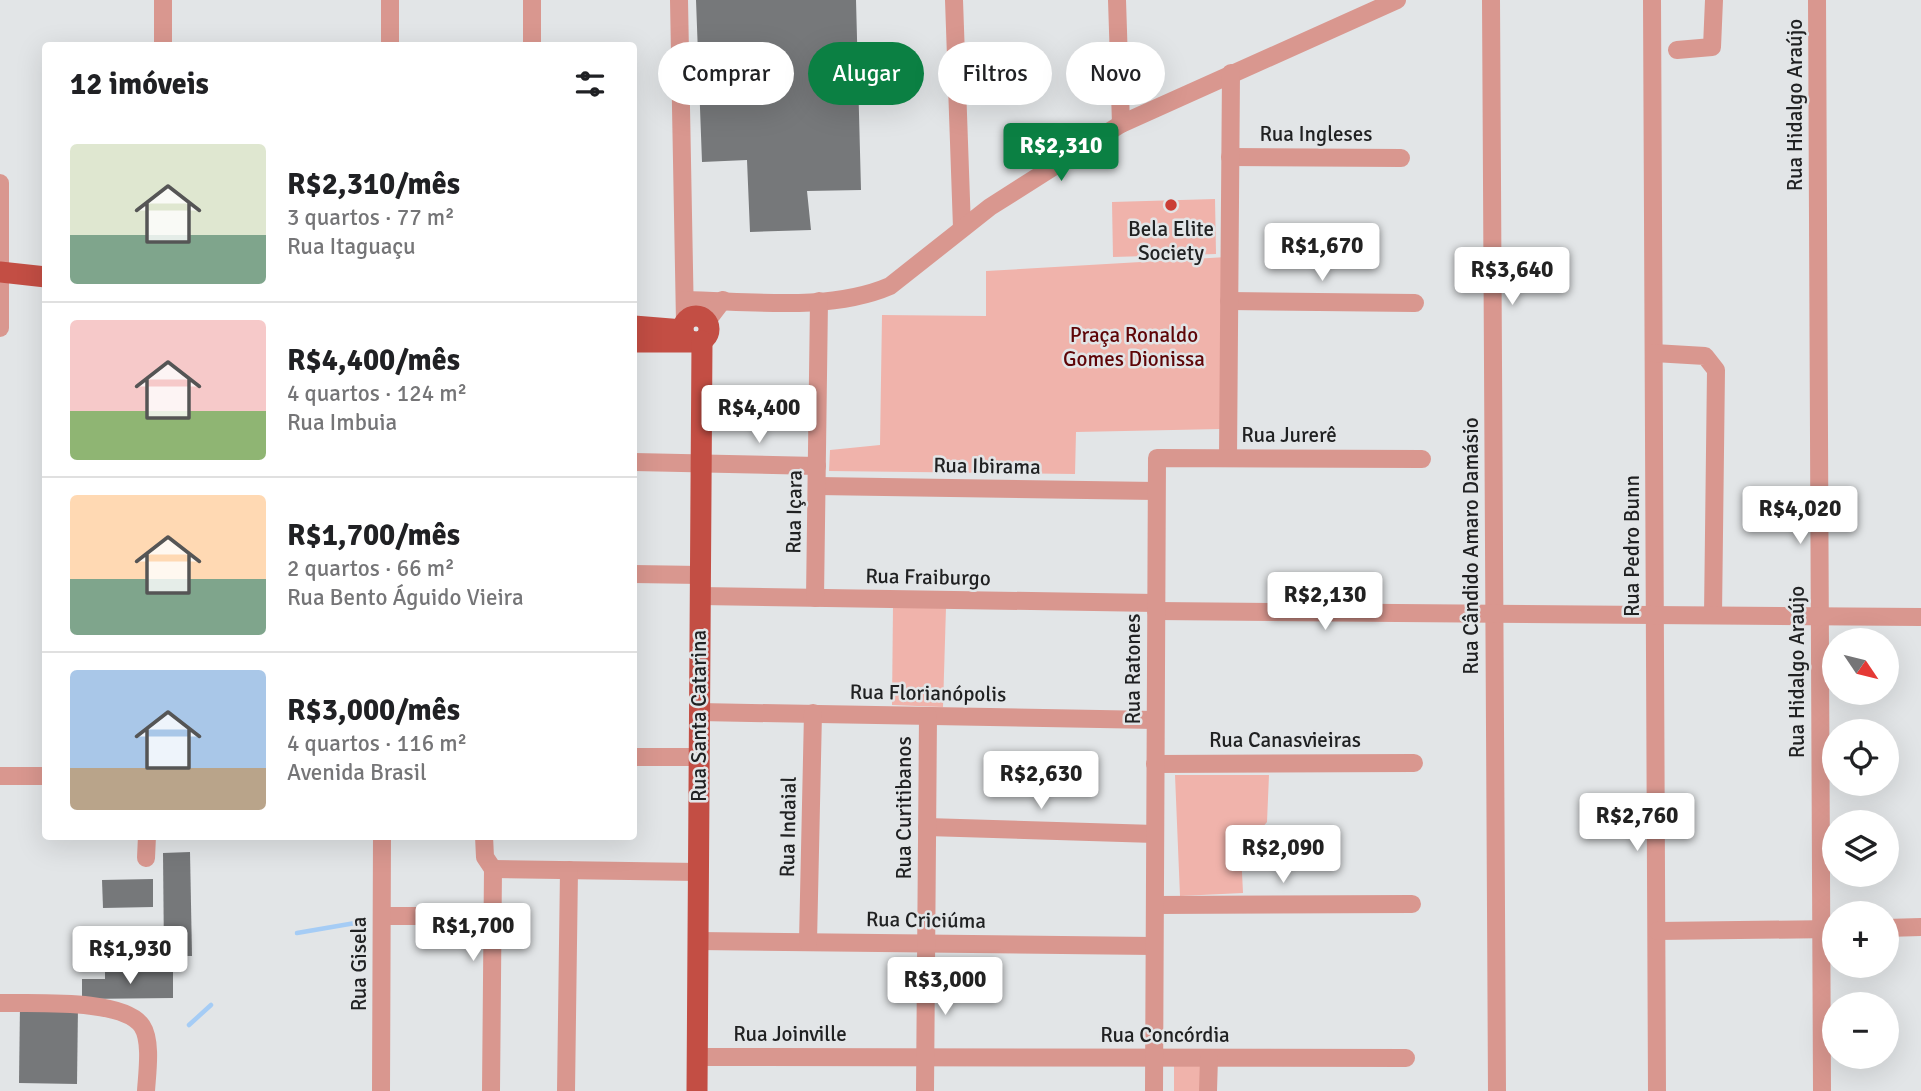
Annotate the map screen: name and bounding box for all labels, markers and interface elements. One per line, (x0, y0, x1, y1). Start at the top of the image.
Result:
street label: Rua Hidalgo Araújo (1782, 19, 1808, 191)
chip: Comprar (658, 42, 794, 105)
chip: Alugar (808, 42, 924, 105)
chip: Filtros (938, 42, 1052, 105)
chip: Novo (1066, 42, 1165, 105)
icon: filters (571, 65, 609, 103)
text: 12 imóveis (70, 66, 209, 103)
street label: Rua Ingleses (1260, 121, 1372, 147)
pin: R$2,310 (996, 124, 1126, 183)
text: R$2,310 (1019, 131, 1103, 160)
text: R$2,310/mês (287, 166, 460, 203)
icon: home (126, 172, 210, 256)
marker: Bela Elite Society (1163, 197, 1179, 213)
text: 3 quartos · 77 m² (287, 203, 455, 232)
place label: Bela Elite Society (1128, 216, 1214, 266)
pin: R$1,670 (1257, 224, 1387, 283)
text: R$1,670 (1280, 231, 1364, 260)
text: Rua Itaguaçu (287, 232, 416, 261)
pin: R$3,640 (1447, 247, 1577, 307)
text: R$3,640 (1470, 255, 1554, 284)
park label: Praça Ronaldo Gomes Dionissa (1063, 322, 1205, 372)
text: R$4,400/mês (287, 342, 460, 379)
icon: home (126, 348, 210, 432)
text: 4 quartos · 124 m² (287, 379, 467, 408)
pin: R$4,400 (694, 386, 824, 445)
text: R$4,400 (717, 393, 801, 422)
text: Rua Imbuia (287, 408, 397, 437)
street label: Rua Cândido Amaro Damásio (1458, 417, 1484, 675)
street label: Rua Jurerê (1241, 422, 1337, 448)
street label: Rua Ibirama (933, 452, 1041, 480)
street label: Rua Içara (780, 470, 808, 554)
street label: Rua Pedro Bunn (1619, 475, 1645, 617)
pin: R$4,020 (1735, 486, 1865, 546)
text: R$4,020 (1758, 494, 1842, 523)
text: R$1,700/mês (287, 517, 460, 554)
icon: home (126, 523, 210, 607)
text: 2 quartos · 66 m² (287, 554, 455, 583)
street label: Rua Fraiburgo (865, 563, 991, 591)
pin: R$2,130 (1260, 572, 1390, 632)
text: R$2,130 (1283, 580, 1367, 609)
text: Rua Bento Águido Vieira (287, 583, 524, 612)
street label: Rua Hidalgo Araújo (1784, 586, 1810, 758)
street label: Rua Ratones (1120, 613, 1146, 725)
north arrow (1822, 628, 1899, 705)
map controls (1822, 628, 1899, 1069)
street label: Rua Santa Catarina (686, 630, 712, 802)
street label: Rua Florianópolis (850, 679, 1006, 707)
text: R$3,000/mês (287, 692, 460, 729)
icon: home (126, 698, 210, 782)
button: locate (1822, 719, 1899, 796)
street label: Rua Canasvieiras (1209, 727, 1361, 753)
text: 4 quartos · 116 m² (287, 729, 467, 758)
street label: Rua Curitibanos (891, 736, 917, 880)
pin: R$2,630 (976, 752, 1106, 811)
text: Avenida Brasil (287, 758, 427, 787)
text: R$2,630 (999, 759, 1083, 788)
street label: Rua Indaial (774, 776, 802, 878)
pin: R$2,760 (1572, 794, 1702, 853)
text: R$2,760 (1595, 801, 1679, 830)
button: layers (1822, 810, 1899, 887)
pin: R$2,090 (1218, 826, 1348, 885)
text: R$2,090 (1241, 833, 1325, 862)
button: + (1822, 901, 1899, 978)
pin: R$1,700 (408, 904, 538, 963)
street label: Rua Criciúma (866, 906, 986, 934)
text: R$1,700 (431, 911, 515, 940)
street label: Rua Gisela (346, 917, 372, 1011)
pin: R$1,930 (65, 926, 195, 986)
text: R$1,930 (88, 934, 172, 963)
pin: R$3,000 (880, 958, 1010, 1017)
text: R$3,000 (903, 965, 987, 994)
button: − (1822, 992, 1899, 1069)
street label: Rua Joinville (733, 1021, 847, 1047)
street label: Rua Concórdia (1100, 1022, 1230, 1048)

